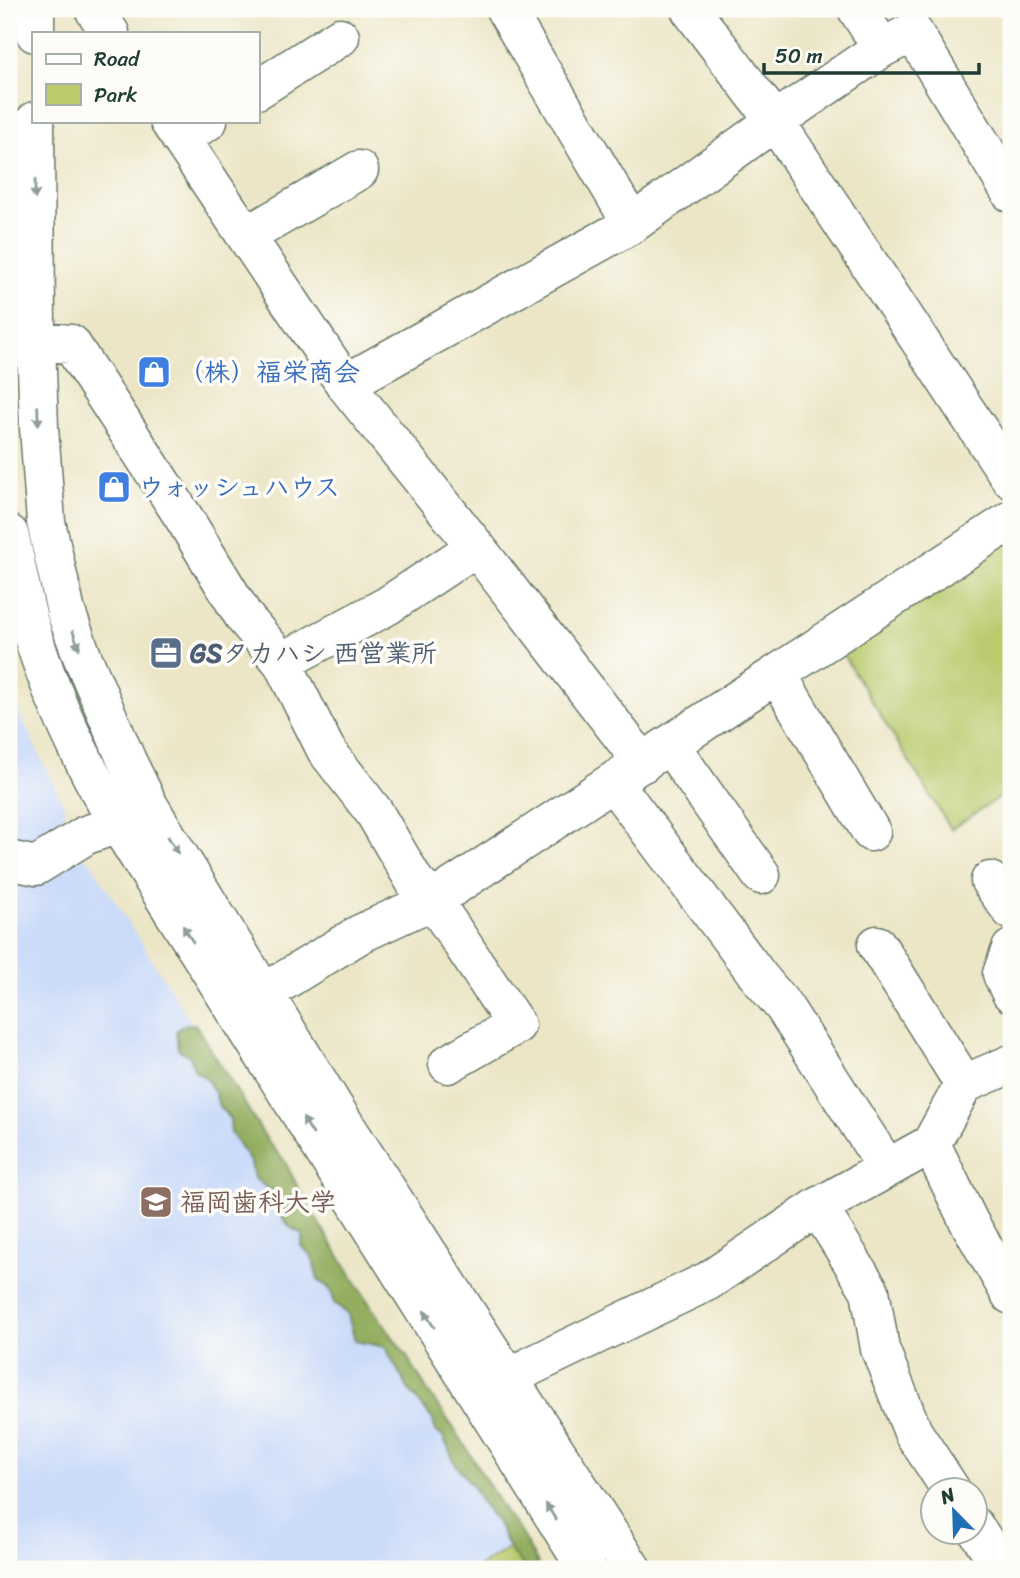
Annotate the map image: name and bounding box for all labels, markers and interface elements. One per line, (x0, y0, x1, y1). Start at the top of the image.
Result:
legend (32, 32, 259, 122)
scale bar (764, 32, 980, 76)
text: 50 m (775, 37, 823, 75)
text: Road (94, 40, 141, 78)
text: Park (94, 76, 137, 114)
one-way arrow (29, 178, 41, 200)
place label: （株）福栄商会 (178, 349, 360, 395)
shop icon: （株）福栄商会 (135, 353, 173, 391)
one-way arrow (33, 406, 44, 428)
place label: ウォッシュハウス (138, 464, 340, 510)
shop icon: ウォッシュハウス (95, 468, 133, 506)
one-way arrow (71, 629, 82, 650)
place label: GSタカハシ 西営業所 (190, 630, 437, 676)
office icon: GSタカハシ 西営業所 (147, 634, 185, 672)
one-way arrow (166, 836, 179, 855)
one-way arrow (181, 924, 194, 943)
one-way arrow (302, 1117, 315, 1136)
place label: 福岡歯科大学 (180, 1179, 336, 1225)
school or university icon: 福岡歯科大学 (137, 1183, 175, 1221)
one-way arrow (423, 1310, 436, 1329)
north arrow (918, 1476, 988, 1546)
text: N (934, 1478, 961, 1514)
one-way arrow (544, 1502, 557, 1521)

